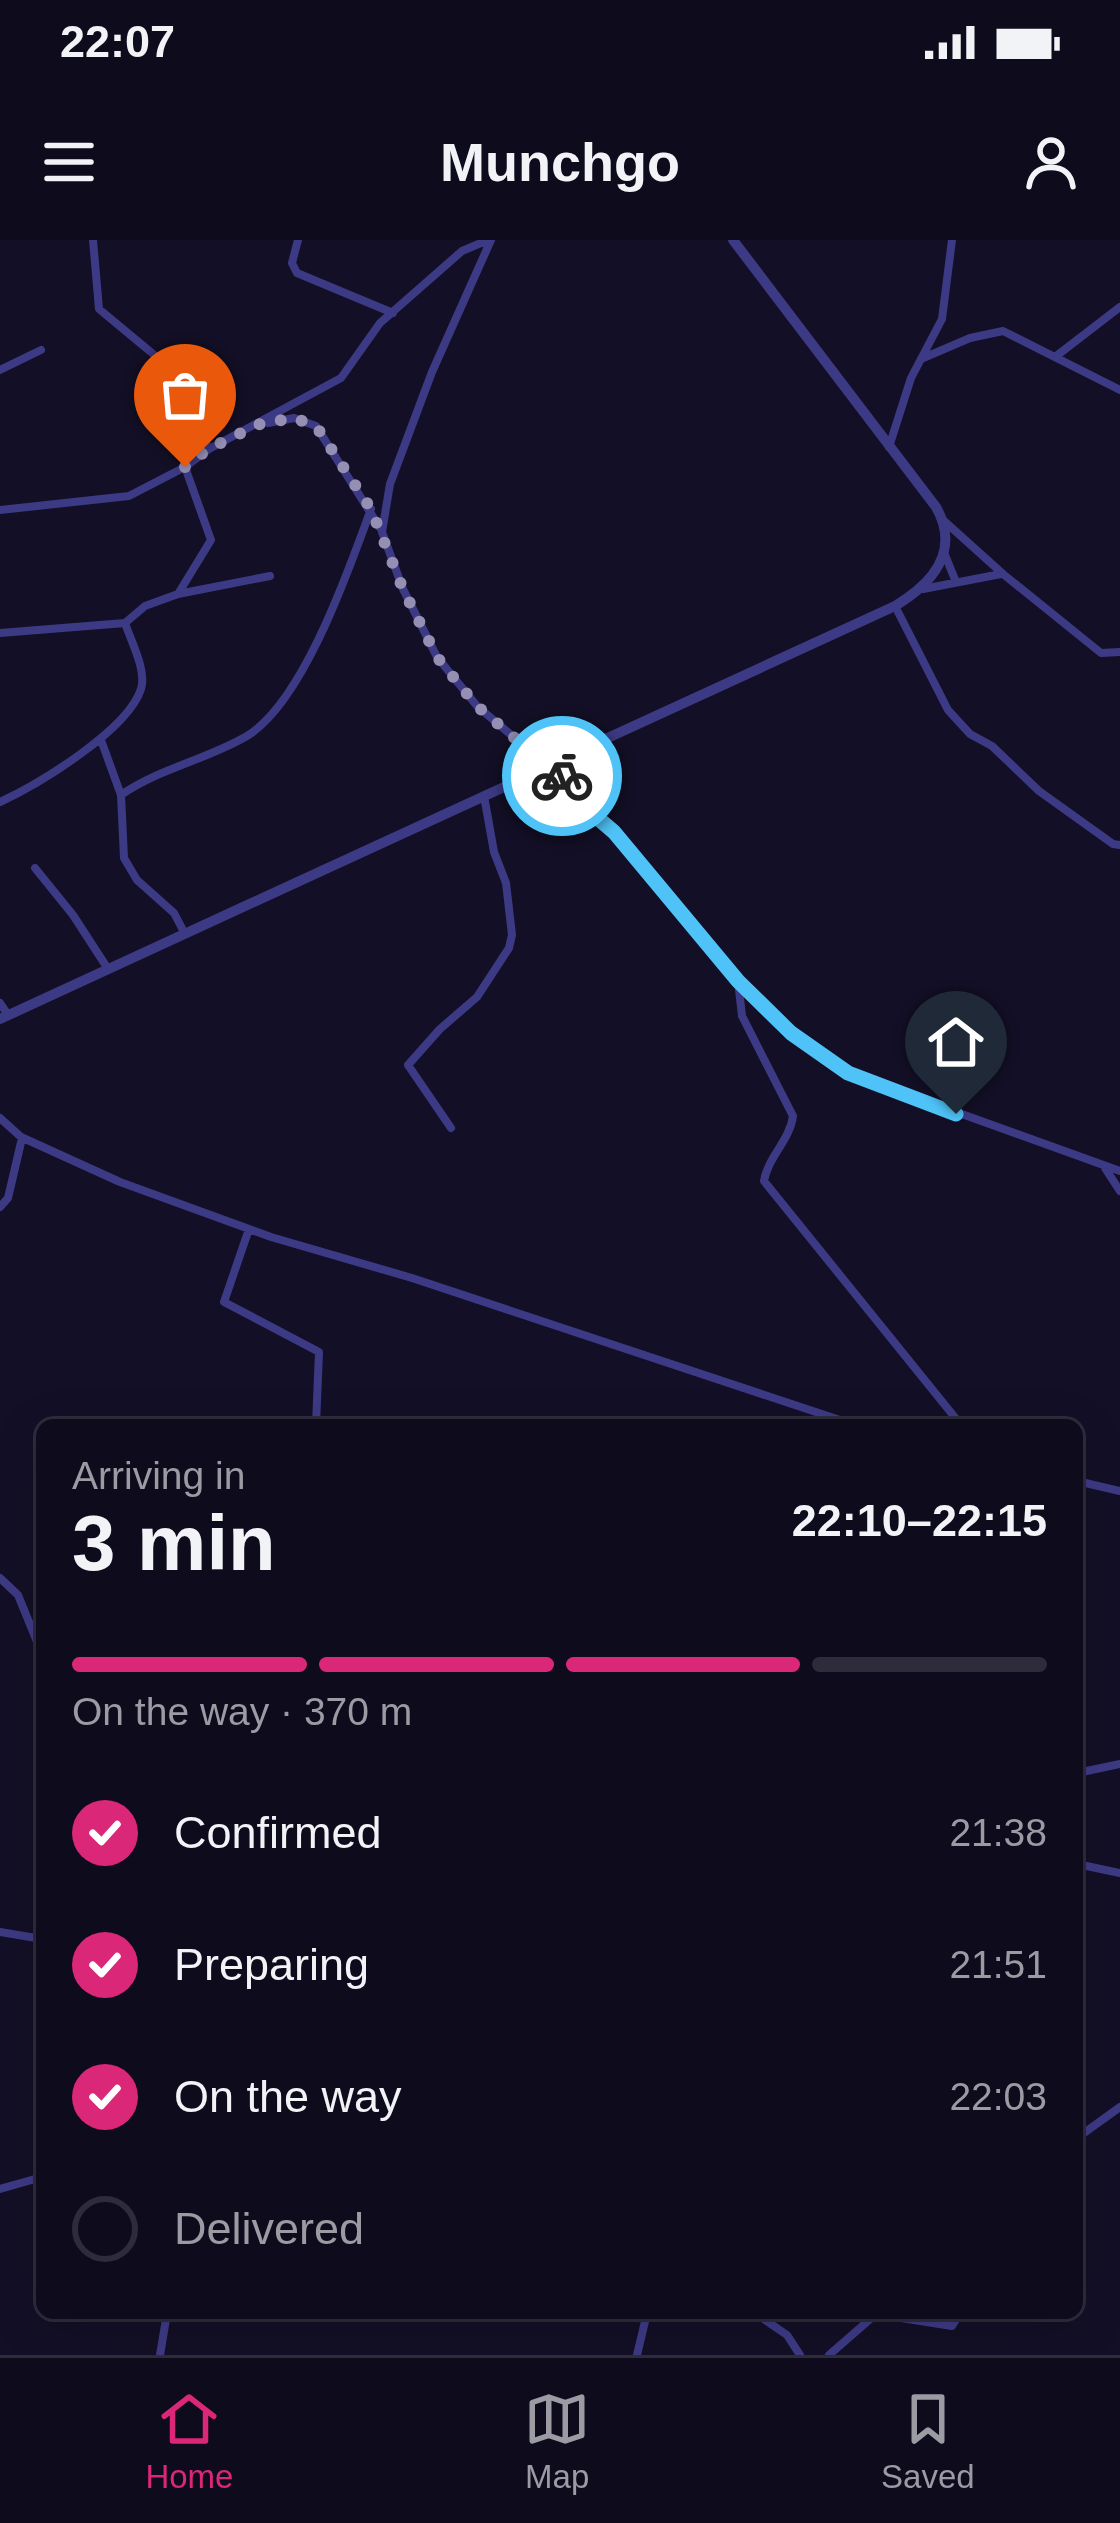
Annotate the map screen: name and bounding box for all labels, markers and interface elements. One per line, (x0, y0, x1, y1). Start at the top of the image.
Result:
text: 22:07 (60, 16, 175, 67)
icon: menu (36, 129, 102, 195)
icon: person (1018, 129, 1084, 195)
text: Munchgo (440, 132, 680, 192)
pin (134, 344, 236, 467)
icon: bag (152, 362, 218, 428)
courier (502, 716, 622, 836)
icon: bike (529, 743, 595, 809)
pin (905, 991, 1007, 1114)
icon: home (923, 1009, 989, 1075)
text: Arriving in (72, 1454, 245, 1497)
text: 22:10–22:15 (792, 1495, 1047, 1546)
text: 3 min (72, 1499, 276, 1587)
text: On the way · 370 m (72, 1690, 412, 1733)
icon: check (72, 1800, 138, 1866)
text: Confirmed (174, 1807, 382, 1858)
text: 21:38 (949, 1811, 1047, 1854)
icon: check (72, 1932, 138, 1998)
text: Preparing (174, 1939, 369, 1990)
text: 21:51 (949, 1943, 1047, 1986)
icon: check (72, 2064, 138, 2130)
text: On the way (174, 2071, 402, 2122)
text: 22:03 (949, 2075, 1047, 2118)
text: Delivered (174, 2203, 364, 2254)
tab: Home (145, 2386, 233, 2496)
tab: Map (524, 2386, 590, 2496)
tab: Saved (881, 2386, 975, 2496)

